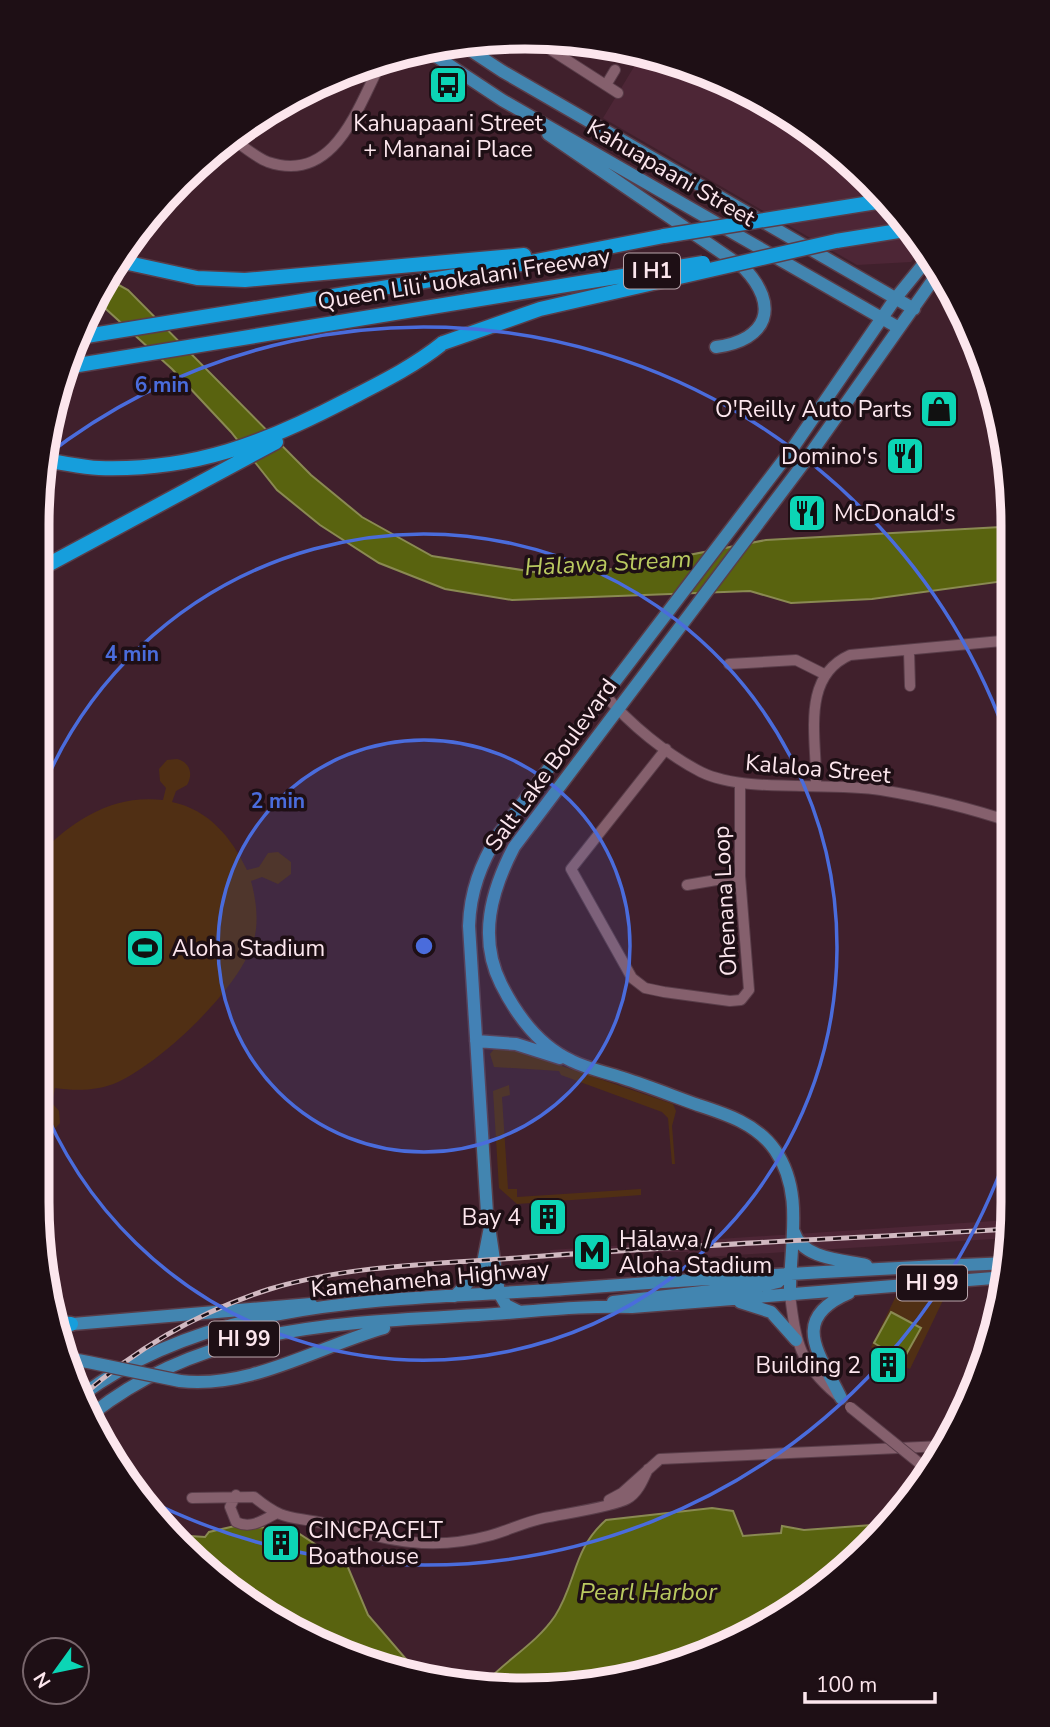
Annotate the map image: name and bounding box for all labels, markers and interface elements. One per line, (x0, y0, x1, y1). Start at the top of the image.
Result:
bus stop icon: Kahuapaani Street + Mananai Place (427, 64, 469, 106)
place label: Kahuapaani Street + Mananai Place (353, 108, 544, 165)
street label: Kahuapaani Street (581, 112, 762, 234)
street label: Queen Liliʻuokalani Freeway (315, 241, 613, 317)
road number: I H1 (624, 254, 680, 288)
text: 6 min (135, 371, 189, 399)
shop icon: O'Reilly Auto Parts (918, 388, 960, 430)
place label: O'Reilly Auto Parts (715, 394, 912, 425)
restaurant icon: Domino's (884, 435, 926, 477)
place label: Domino's (781, 441, 878, 472)
restaurant icon: McDonald's (786, 492, 828, 534)
place label: McDonald's (834, 498, 956, 529)
water label: Hālawa Stream (524, 543, 692, 583)
text: 4 min (105, 640, 159, 668)
street label: Salt Lake Boulevard (478, 672, 624, 858)
street label: Kalaloa Street (744, 747, 893, 791)
text: 2 min (251, 787, 305, 815)
street label: Ohenana Loop (706, 825, 744, 977)
sports icon: Aloha Stadium (124, 927, 166, 969)
place label: Aloha Stadium (172, 933, 325, 964)
centre of rings (412, 934, 436, 958)
building icon: Bay 4 (527, 1196, 569, 1238)
place label: Bay 4 (462, 1202, 521, 1233)
place label: Hālawa / Aloha Stadium (619, 1224, 772, 1281)
metro station icon: Hālawa / Aloha Stadium (571, 1231, 613, 1273)
street label: Kamehameha Highway (310, 1253, 551, 1305)
road number: HI 99 (897, 1266, 967, 1300)
road number: HI 99 (209, 1322, 279, 1356)
building icon: Building 2 (867, 1344, 909, 1386)
place label: Building 2 (756, 1350, 861, 1381)
place label: CINCPACFLT Boathouse (308, 1515, 443, 1572)
building icon: CINCPACFLT Boathouse (260, 1522, 302, 1564)
water label: Pearl Harbor (579, 1576, 718, 1608)
north arrow (21, 1636, 91, 1706)
scale bar (805, 1660, 934, 1704)
text: N (28, 1667, 57, 1693)
text: 100 m (816, 1671, 877, 1699)

